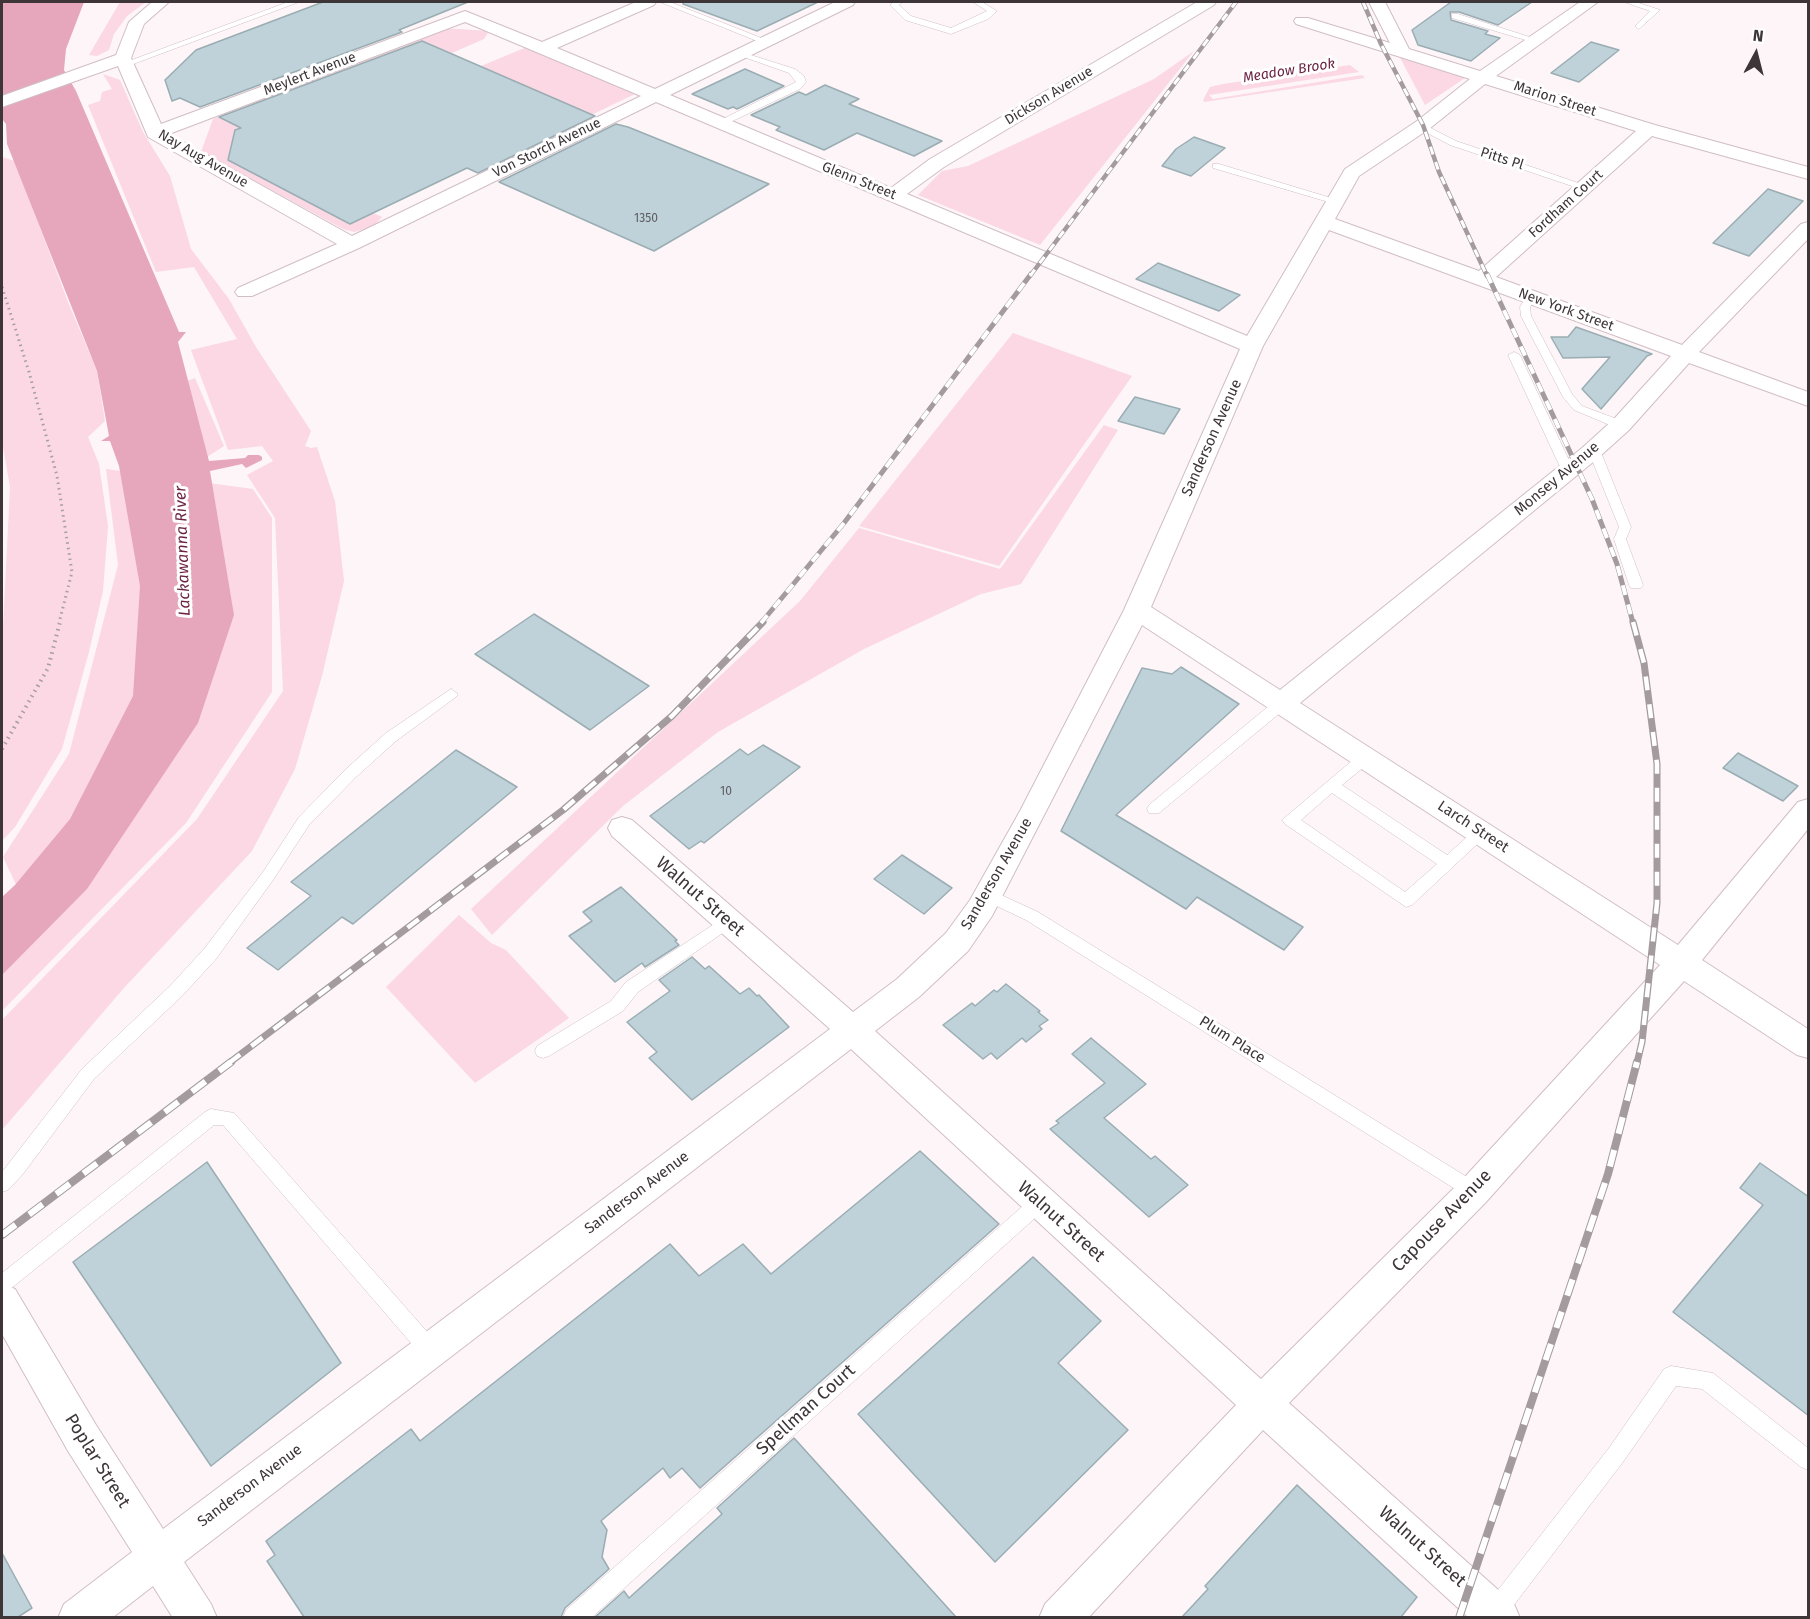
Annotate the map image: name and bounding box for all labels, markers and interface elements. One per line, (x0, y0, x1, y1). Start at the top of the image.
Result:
north arrow (1726, 24, 1786, 84)
text: N (1752, 26, 1765, 46)
street label: Meylert Avenue (261, 49, 359, 99)
water label: Meadow Brook (1242, 55, 1336, 87)
street label: Dickson Avenue (1002, 63, 1096, 129)
street label: Marion Street (1512, 78, 1598, 120)
street label: Von Storch Avenue (490, 115, 604, 181)
street label: Nay Aug Avenue (155, 126, 251, 192)
street label: Pitts Pl (1478, 144, 1526, 174)
street label: Glenn Street (819, 158, 899, 204)
street label: Fordham Court (1526, 166, 1606, 242)
house number: 1350 (634, 212, 658, 226)
street label: New York Street (1516, 285, 1616, 335)
street label: Sanderson Avenue (1178, 377, 1246, 499)
street label: Monsey Avenue (1511, 438, 1603, 520)
water label: Lackawanna River (171, 486, 195, 616)
house number: 10 (720, 785, 732, 799)
street label: Larch Street (1434, 797, 1512, 857)
street label: Sanderson Avenue (958, 815, 1036, 933)
street label: Walnut Street (651, 853, 749, 941)
street label: Plum Place (1196, 1013, 1268, 1067)
street label: Sanderson Avenue (581, 1148, 693, 1238)
street label: Capouse Avenue (1388, 1165, 1496, 1277)
street label: Walnut Street (1013, 1177, 1109, 1267)
street label: Spellman Court (752, 1360, 860, 1460)
street label: Poplar Street (60, 1410, 134, 1512)
street label: Sanderson Avenue (194, 1441, 306, 1531)
street label: Walnut Street (1374, 1502, 1470, 1592)

